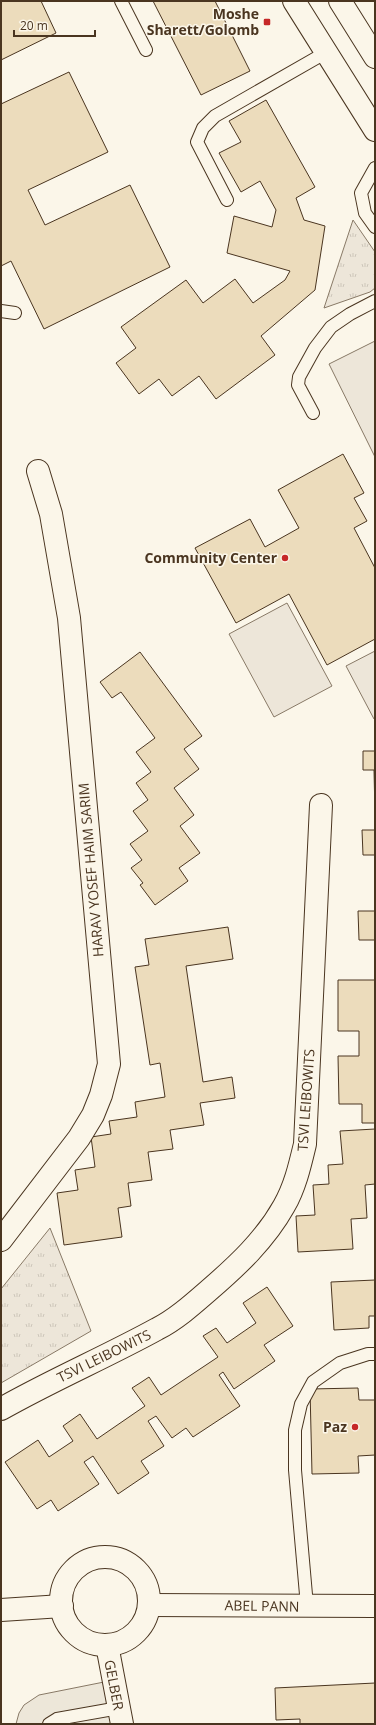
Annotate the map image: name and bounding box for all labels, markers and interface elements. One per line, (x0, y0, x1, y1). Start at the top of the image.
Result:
place label: Moshe Sharett/Golomb (147, 4, 259, 39)
scale bar (14, 12, 95, 38)
text: 20 m (20, 17, 48, 34)
marker: Moshe Sharett/Golomb (262, 17, 272, 27)
place label: Community Center (144, 548, 278, 567)
marker: Community Center (280, 553, 290, 563)
street label: HARAV YOSEF HAIM SARIM (73, 782, 108, 958)
street label: TSVI LEIBOWITS (292, 1048, 319, 1152)
street label: TSVI LEIBOWITS (54, 1325, 154, 1387)
place label: Paz (323, 1417, 347, 1436)
marker: Paz (350, 1422, 360, 1432)
street label: ABEL PANN (224, 1595, 300, 1616)
street label: GELBER (100, 1658, 129, 1712)

